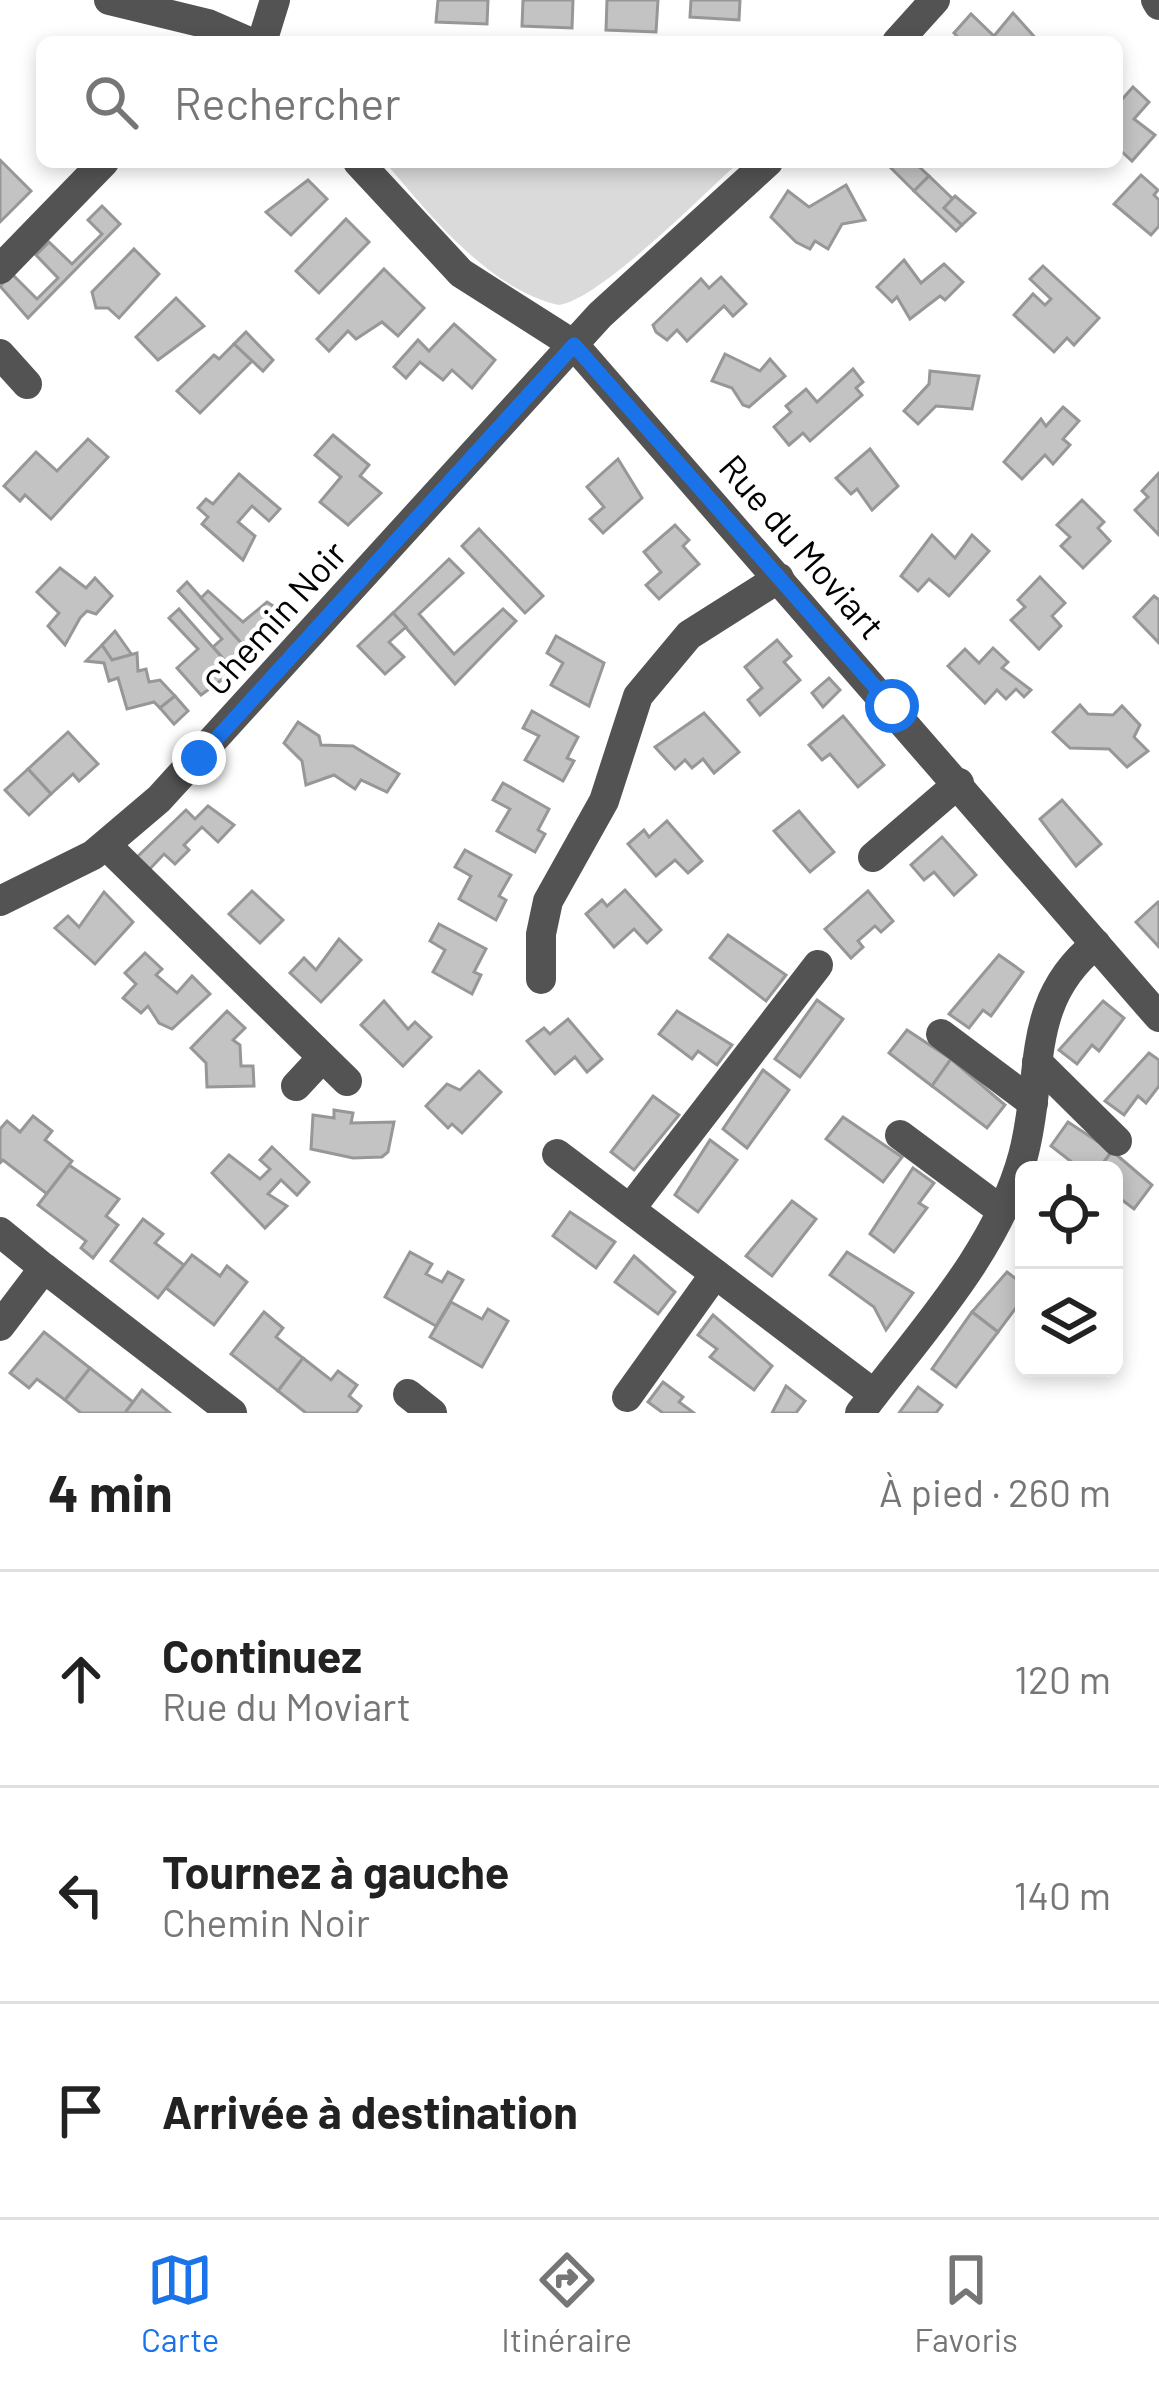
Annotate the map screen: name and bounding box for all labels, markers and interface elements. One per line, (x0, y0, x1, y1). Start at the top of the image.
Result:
search box (36, 36, 1123, 168)
icon: search (78, 69, 144, 135)
text: Rechercher (174, 75, 401, 129)
street label: Rue du Moviart (711, 445, 895, 647)
street label: Chemin Noir (194, 531, 354, 703)
route start (865, 679, 919, 733)
route end (172, 731, 226, 785)
map controls (1015, 1161, 1123, 1377)
button: locate (1015, 1161, 1123, 1269)
button: layers (1015, 1269, 1123, 1377)
text: 4 min (48, 1461, 173, 1522)
text: À pied · 260 m (879, 1468, 1111, 1515)
text: Continuez (162, 1628, 362, 1682)
icon: ahead (48, 1646, 114, 1712)
text: 120 m (1014, 1655, 1111, 1702)
text: Rue du Moviart (162, 1682, 411, 1729)
text: Tournez à gauche (162, 1844, 509, 1898)
icon: left (48, 1862, 114, 1928)
text: 140 m (1014, 1871, 1111, 1918)
text: Chemin Noir (162, 1898, 370, 1945)
icon: arrive (48, 2078, 114, 2144)
text: Arrivée à destination (162, 2084, 578, 2138)
tab: Carte (141, 2247, 219, 2359)
tab: Itinéraire (501, 2247, 632, 2359)
tab: Favoris (914, 2247, 1018, 2359)

